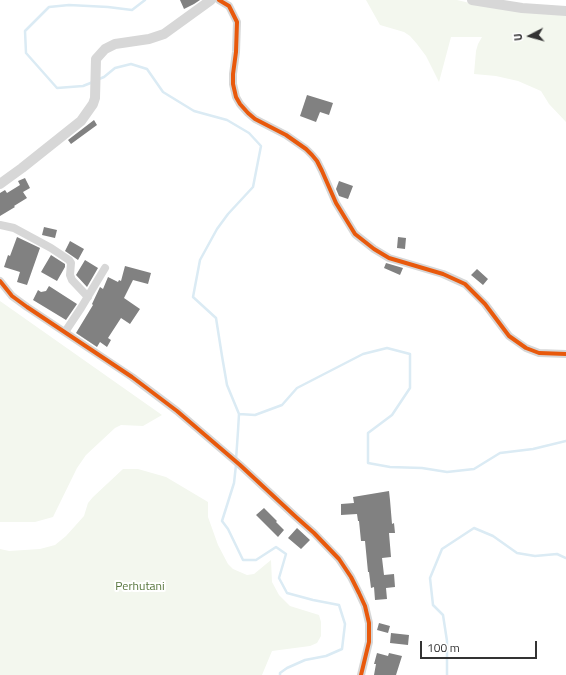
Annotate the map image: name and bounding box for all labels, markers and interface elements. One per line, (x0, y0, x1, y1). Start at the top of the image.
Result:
north arrow (510, 16, 550, 56)
text: U (510, 33, 526, 42)
park label: Perhutani (115, 580, 165, 594)
scale bar (422, 633, 539, 659)
text: 100 m (427, 638, 460, 657)

